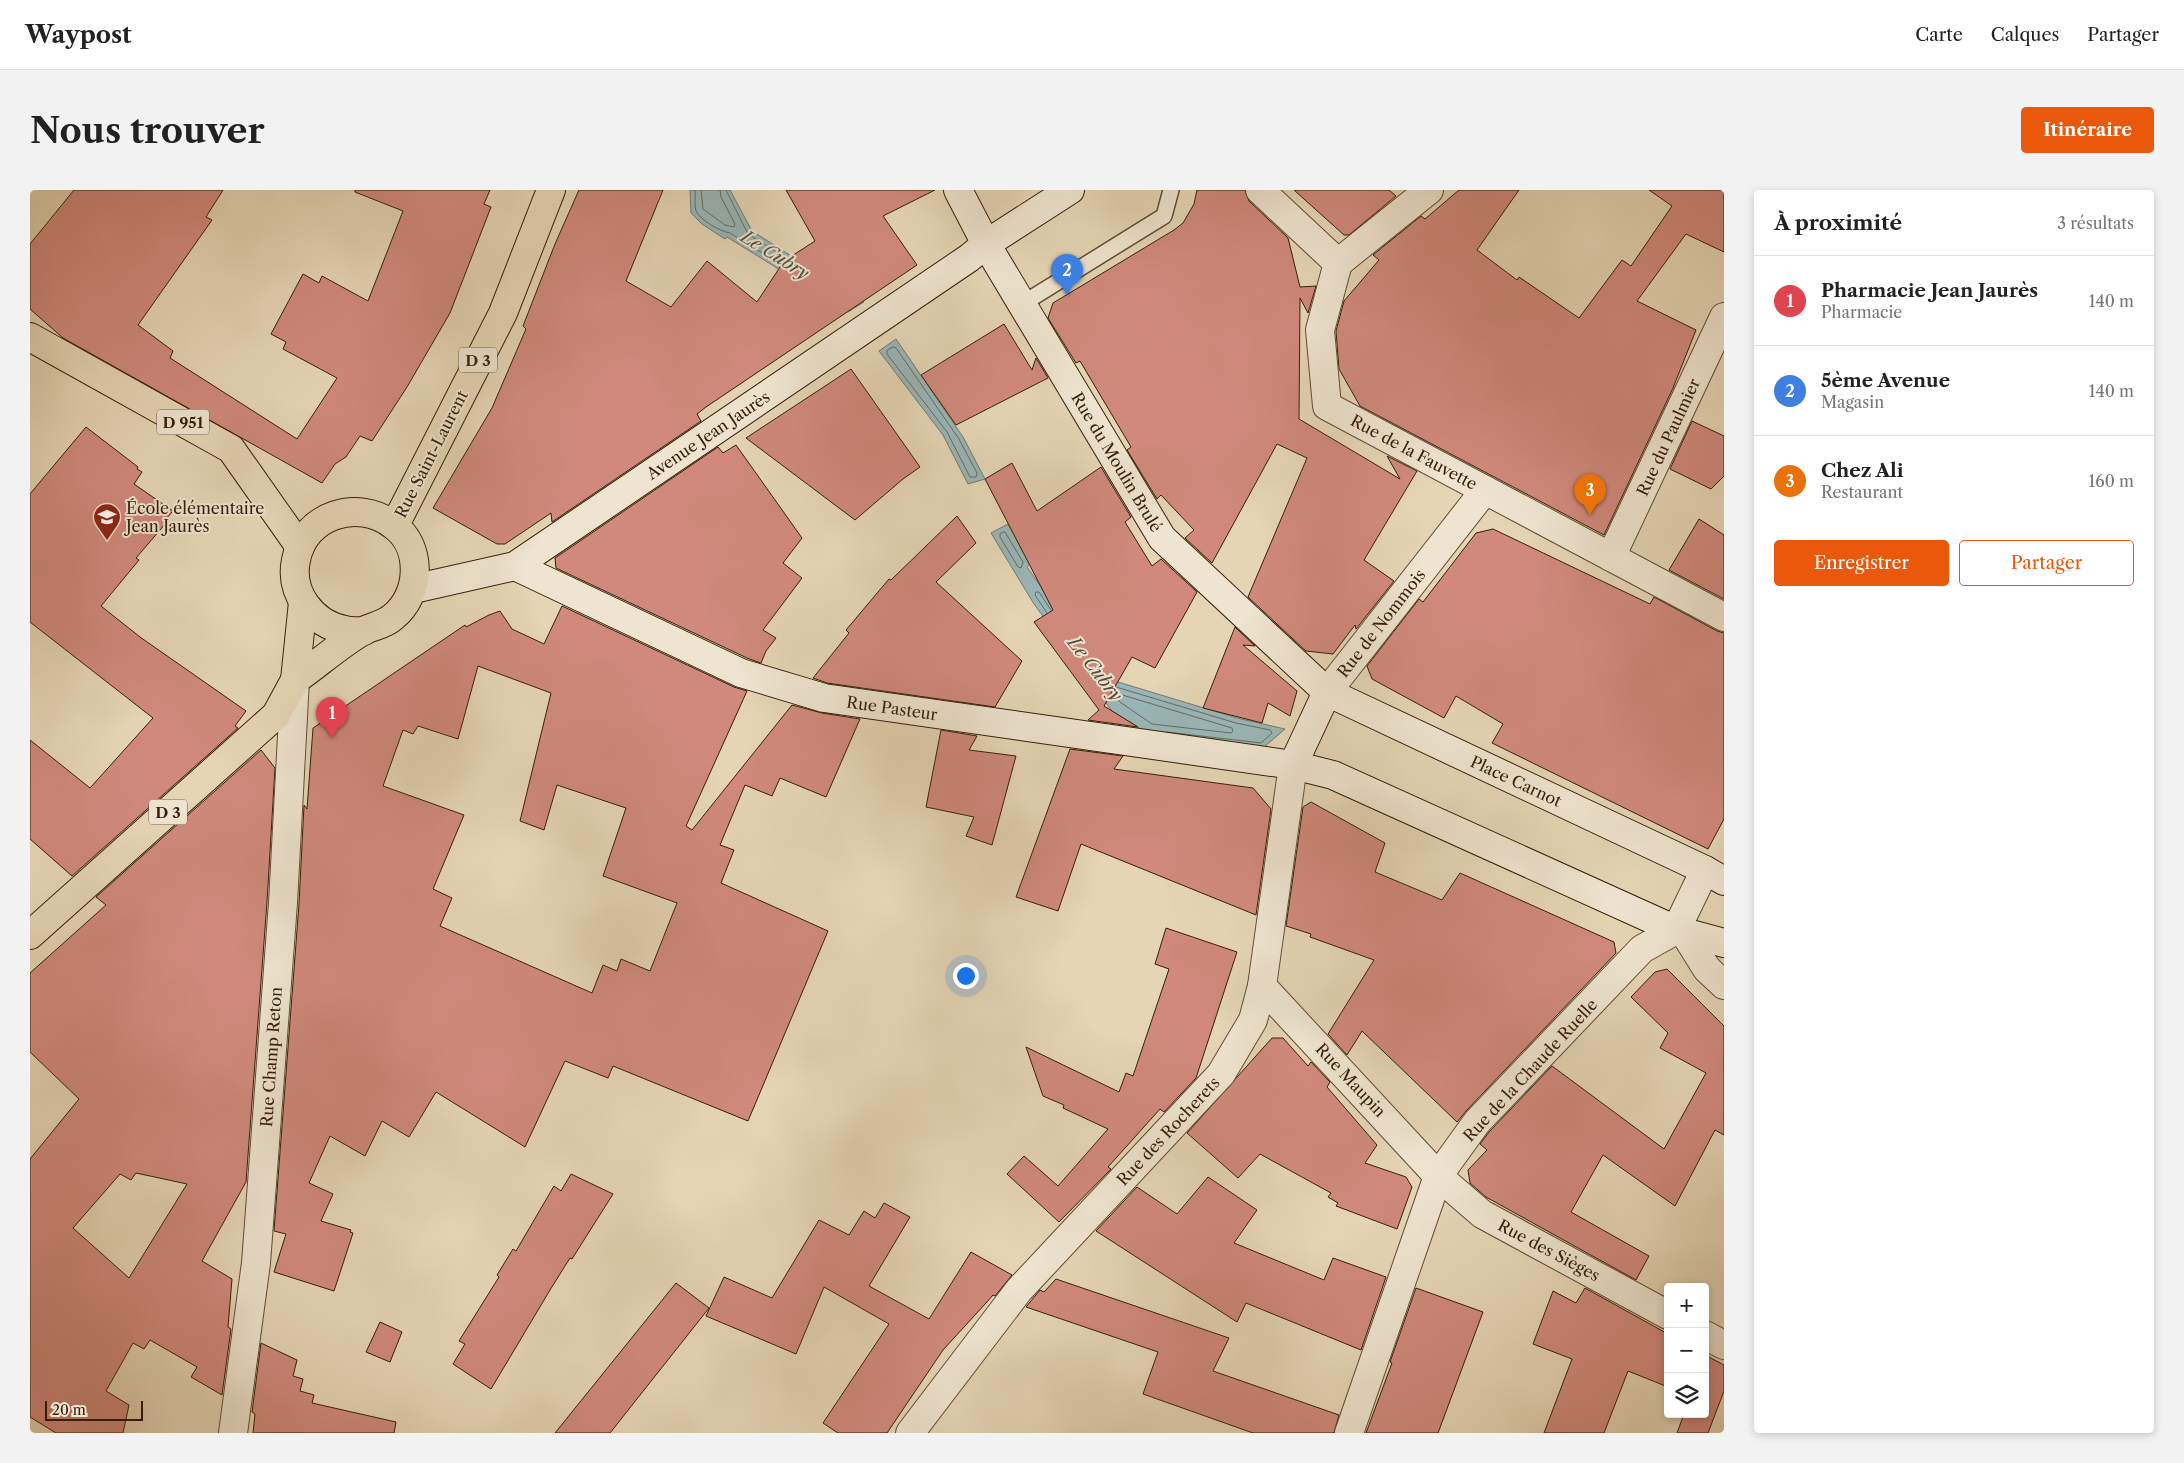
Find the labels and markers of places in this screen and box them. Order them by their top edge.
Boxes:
pin: 2 [1051,254,1083,295]
pin: 3 [1574,474,1606,515]
place label: École élémentaire Jean Jaurès [123,498,264,536]
school or university icon: École élémentaire Jean Jaurès [92,502,122,541]
pin: 1 [316,697,348,738]

